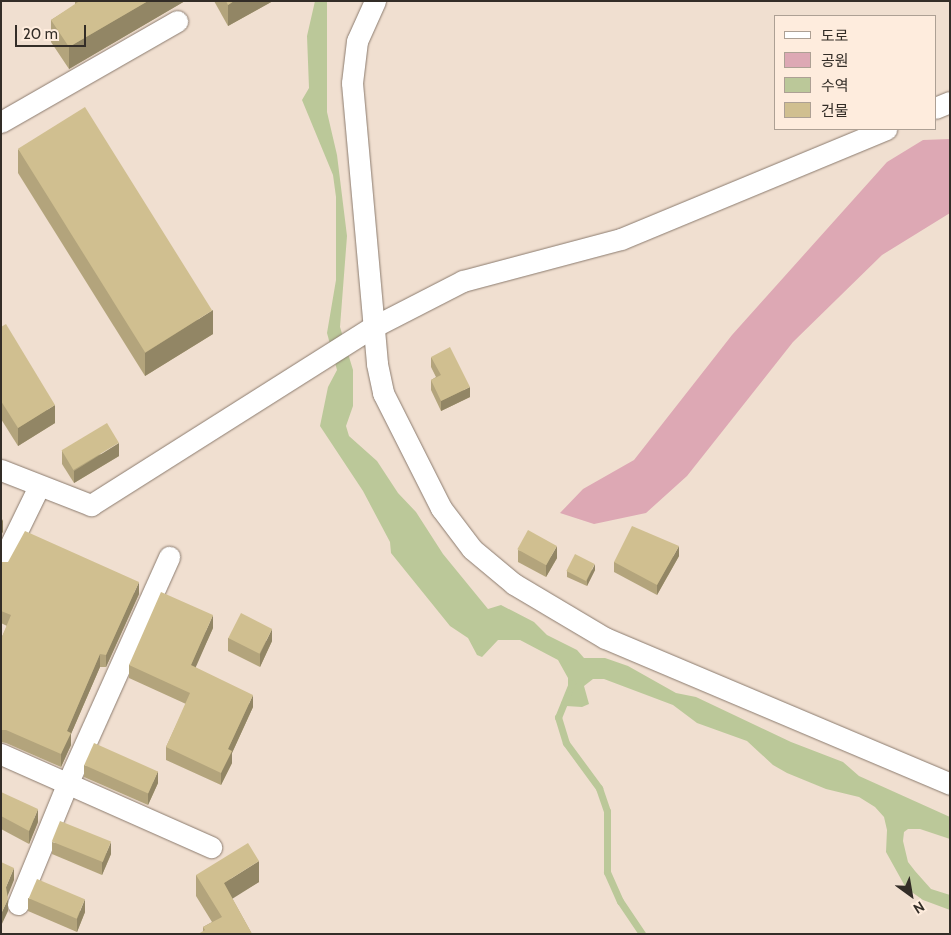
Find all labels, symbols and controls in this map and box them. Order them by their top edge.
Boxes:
scale bar [18,15,89,47]
legend [774,15,936,130]
text: 20 m [23,25,58,43]
text: 도로 [821,27,849,45]
text: 공원 [821,52,849,70]
text: 수역 [821,77,849,95]
text: 건물 [821,102,849,120]
north arrow [886,870,936,920]
text: N [910,897,928,918]

